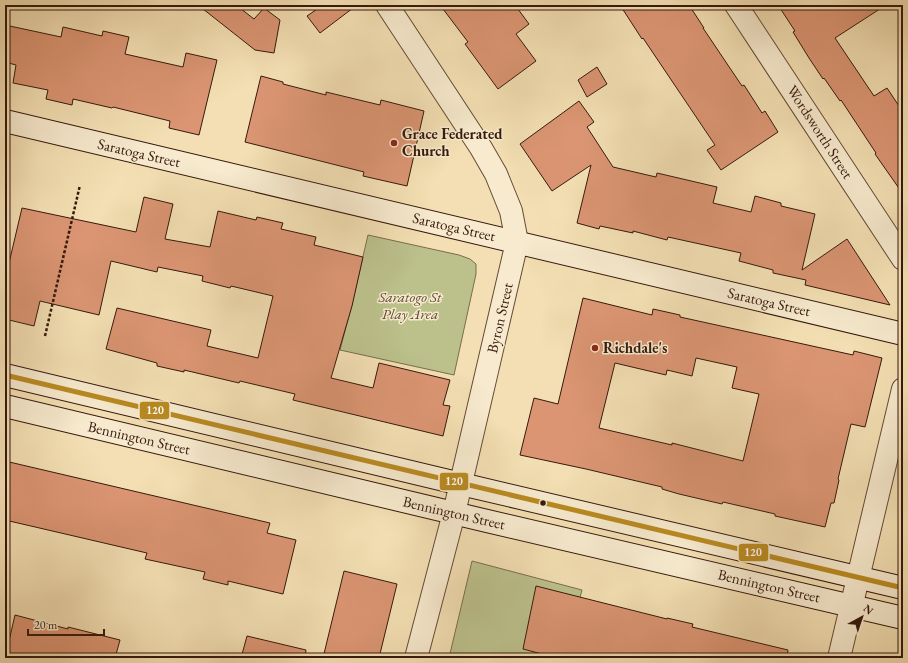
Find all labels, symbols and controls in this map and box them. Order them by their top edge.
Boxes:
street label: Wordsworth Street [783,81,858,182]
place label: Grace Federated Church [402,124,503,160]
street label: Saratoga Street [96,134,183,171]
marker: Grace Federated Church [389,138,399,148]
street label: Saratoga Street [411,208,498,245]
street label: Byron Street [482,281,517,355]
street label: Saratoga Street [726,283,813,320]
park label: Saratogo St Play Area [378,287,442,323]
place label: Richdale's [603,338,667,357]
marker: Richdale's [590,343,600,353]
line badge: 120 [139,401,170,420]
text: 120 [146,403,164,417]
street label: Bennington Street [86,416,192,459]
line badge: 120 [439,472,469,491]
text: 120 [445,474,463,488]
street label: Bennington Street [401,491,507,534]
unlabelled marker [538,498,548,508]
line badge: 120 [738,543,769,562]
text: 120 [744,545,762,559]
street label: Bennington Street [716,564,822,607]
north arrow [842,597,882,637]
text: N [861,601,876,618]
scale bar [28,611,104,637]
text: 20 m [34,617,58,633]

